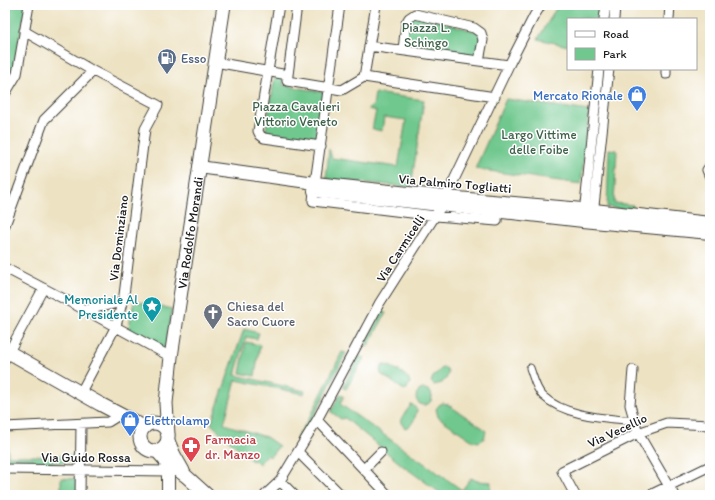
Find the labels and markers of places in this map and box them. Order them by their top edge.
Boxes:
fuel station icon: Esso [156,47,178,75]
place label: Esso [181,51,207,66]
shop icon: Mercato Rionale [626,84,648,112]
place label: Mercato Rionale [533,88,623,103]
place label: Memoriale Al Presidente [64,292,138,322]
place icon: Memoriale Al Presidente [141,295,163,323]
place label: Chiesa del Sacro Cuore [227,299,295,329]
church icon: Chiesa del Sacro Cuore [202,302,224,330]
shop icon: Elettrolamp [119,409,141,437]
place label: Elettrolamp [144,413,210,428]
place label: Farmacia dr. Manzo [205,432,261,462]
pharmacy icon: Farmacia dr. Manzo [180,435,202,463]

